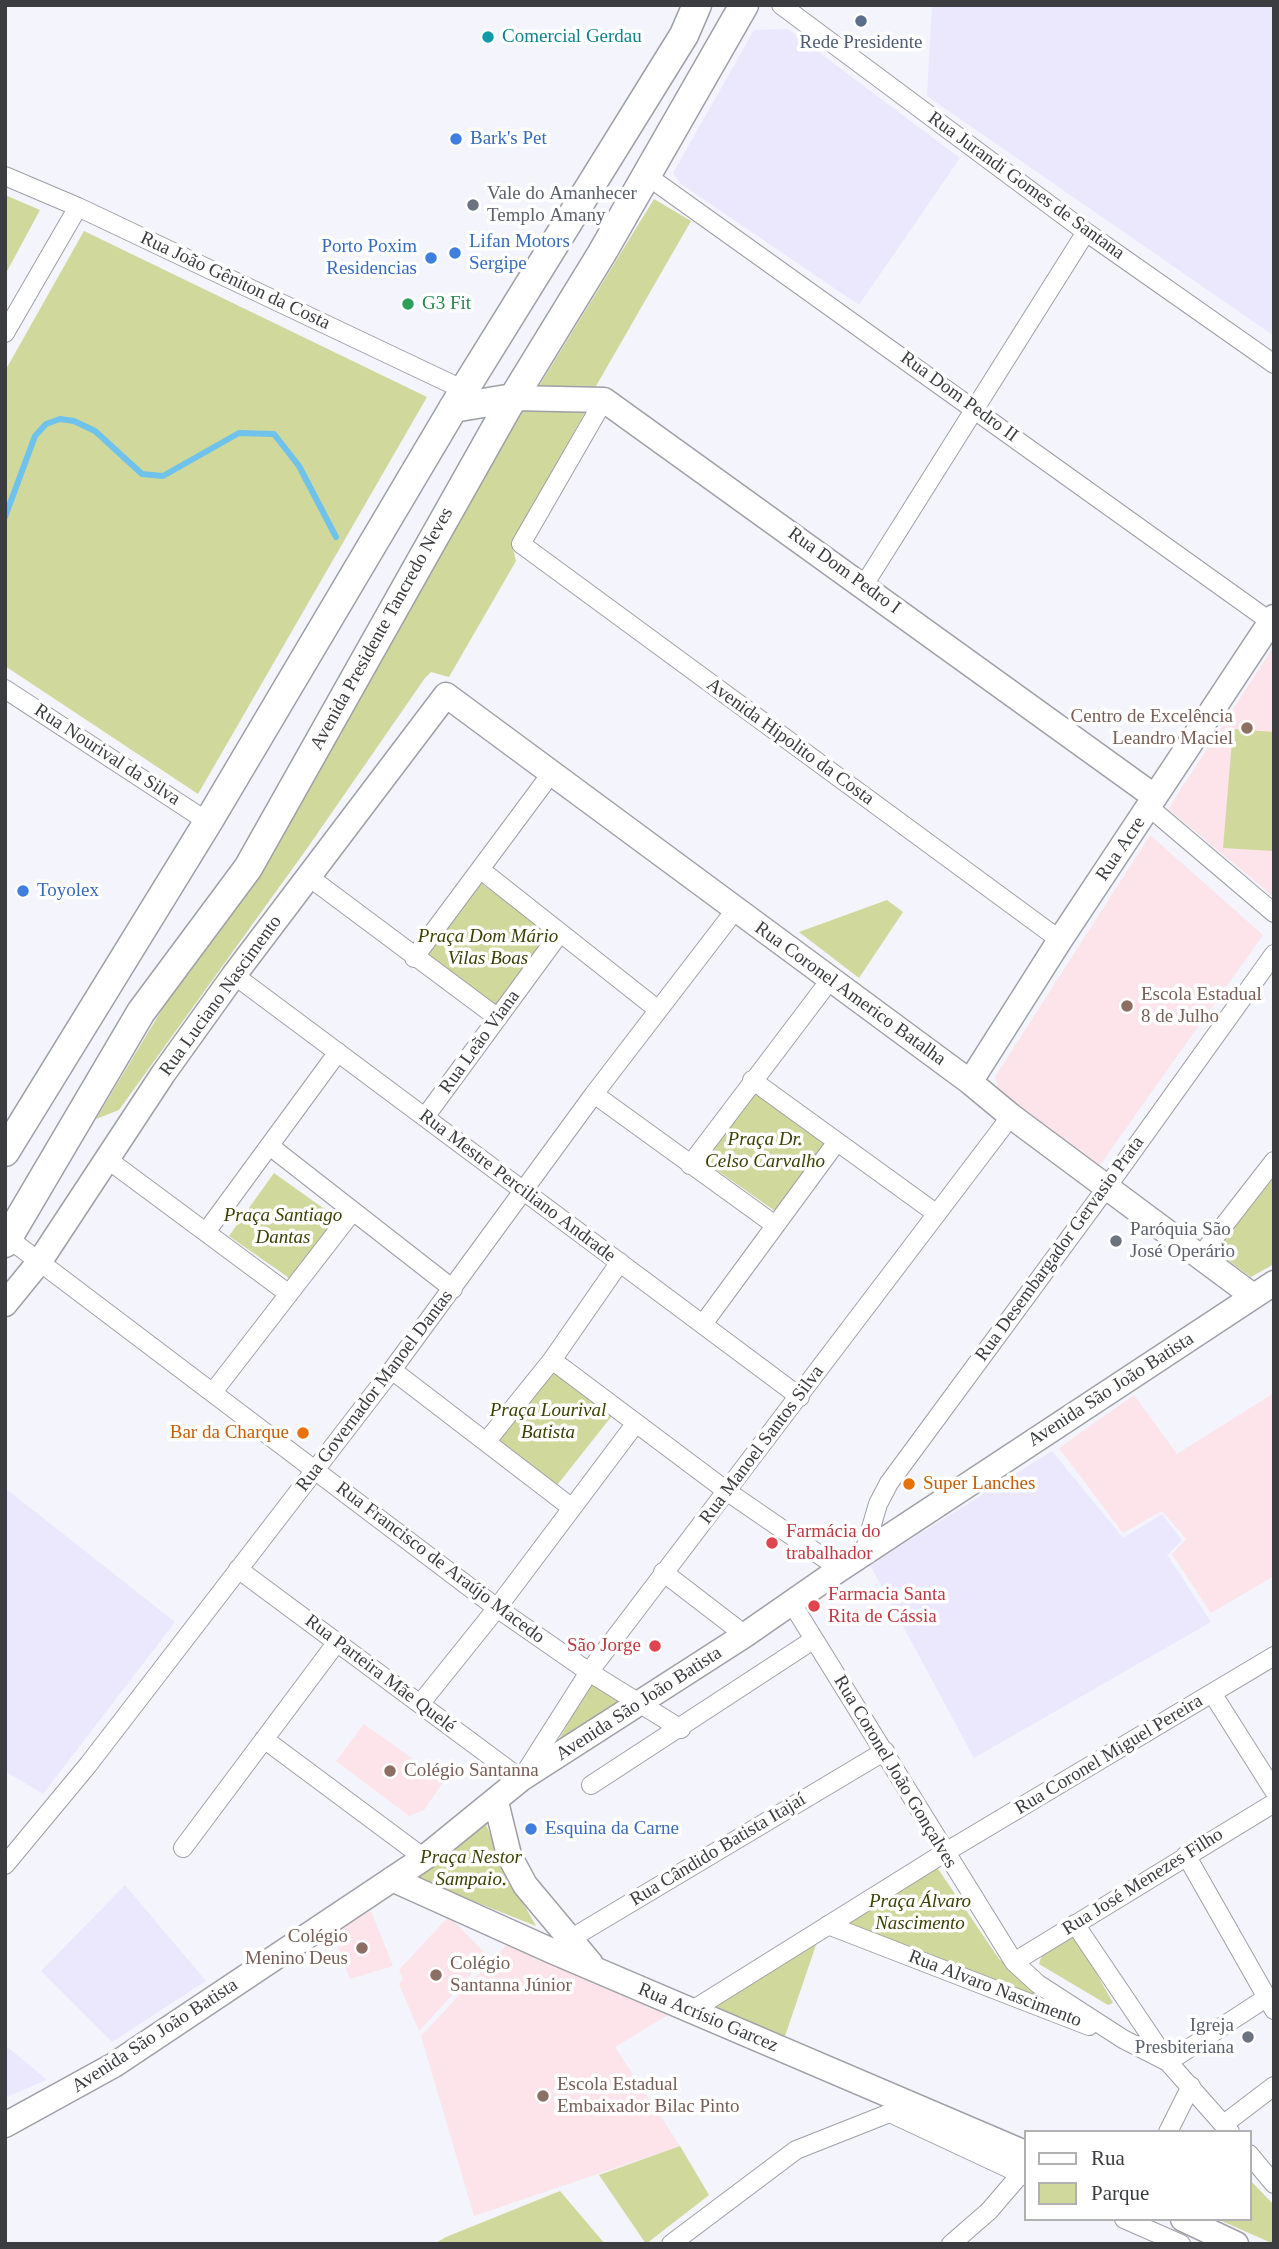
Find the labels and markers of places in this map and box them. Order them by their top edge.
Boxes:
marker: Rede Presidente [853,13,869,29]
place label: Comercial Gerdau [502,26,642,48]
marker: Comercial Gerdau [480,29,496,45]
place label: Rede Presidente [800,32,922,54]
place label: Bark's Pet [470,128,547,150]
marker: Bark's Pet [448,131,464,147]
place label: Vale do Amanhecer Templo Amany [487,183,637,227]
marker: Vale do Amanhecer Templo Amany [465,197,481,213]
place label: Lifan Motors Sergipe [469,231,570,275]
place label: Porto Poxim Residencias [321,236,417,280]
marker: Lifan Motors Sergipe [447,245,463,261]
marker: Porto Poxim Residencias [423,250,439,266]
place label: G3 Fit [422,293,471,315]
marker: G3 Fit [400,296,416,312]
place label: Centro de Excelência Leandro Maciel [1071,706,1233,750]
marker: Centro de Excelência Leandro Maciel [1239,720,1255,736]
place label: Toyolex [37,880,99,902]
marker: Toyolex [15,883,31,899]
place label: Escola Estadual 8 de Julho [1141,984,1262,1028]
marker: Escola Estadual 8 de Julho [1119,998,1135,1014]
place label: Paróquia São José Operário [1130,1219,1235,1263]
marker: Paróquia São José Operário [1108,1233,1124,1249]
place label: Bar da Charque [170,1422,289,1444]
marker: Bar da Charque [295,1425,311,1441]
place label: Super Lanches [923,1473,1035,1495]
marker: Super Lanches [901,1476,917,1492]
place label: Farmácia do trabalhador [786,1521,880,1565]
marker: Farmácia do trabalhador [764,1535,780,1551]
place label: Farmacia Santa Rita de Cássia [828,1584,946,1628]
marker: Farmacia Santa Rita de Cássia [806,1598,822,1614]
place label: São Jorge [567,1635,641,1657]
marker: São Jorge [647,1638,663,1654]
place label: Colégio Santanna [404,1760,539,1782]
marker: Colégio Santanna [382,1763,398,1779]
place label: Esquina da Carne [545,1818,679,1840]
marker: Esquina da Carne [523,1821,539,1837]
place label: Colégio Menino Deus [245,1926,348,1970]
marker: Colégio Menino Deus [354,1940,370,1956]
place label: Colégio Santanna Júnior [450,1953,572,1997]
marker: Colégio Santanna Júnior [428,1967,444,1983]
place label: Igreja Presbiteriana [1135,2015,1234,2059]
marker: Igreja Presbiteriana [1240,2029,1256,2045]
place label: Escola Estadual Embaixador Bilac Pinto [557,2074,740,2118]
marker: Escola Estadual Embaixador Bilac Pinto [535,2088,551,2104]

